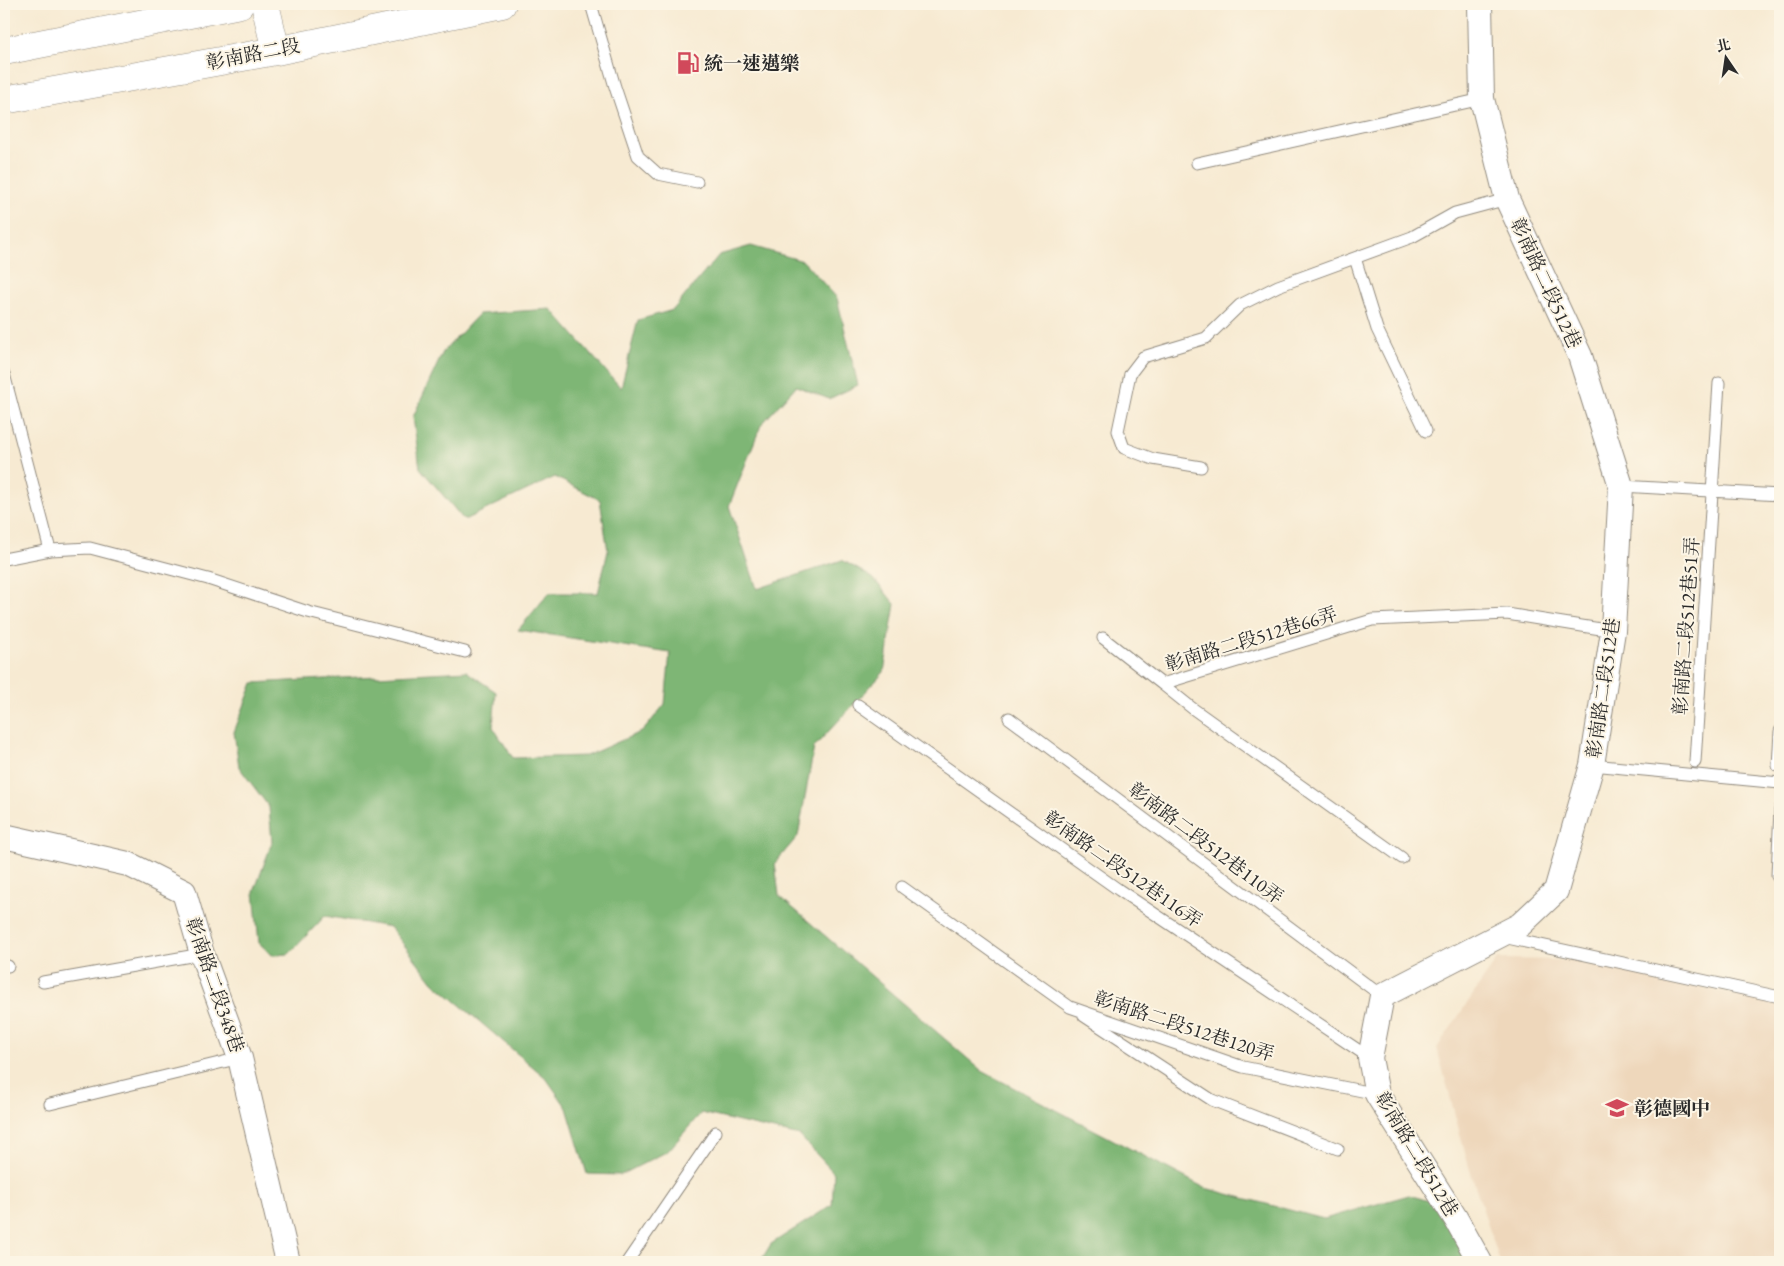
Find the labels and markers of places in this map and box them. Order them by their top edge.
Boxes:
fuel station icon: 統一速邁樂 [675,50,701,76]
place label: 統一速邁樂 [704,51,799,76]
school or university icon: 彰德國中 [1604,1095,1630,1121]
place label: 彰德國中 [1634,1096,1710,1121]

